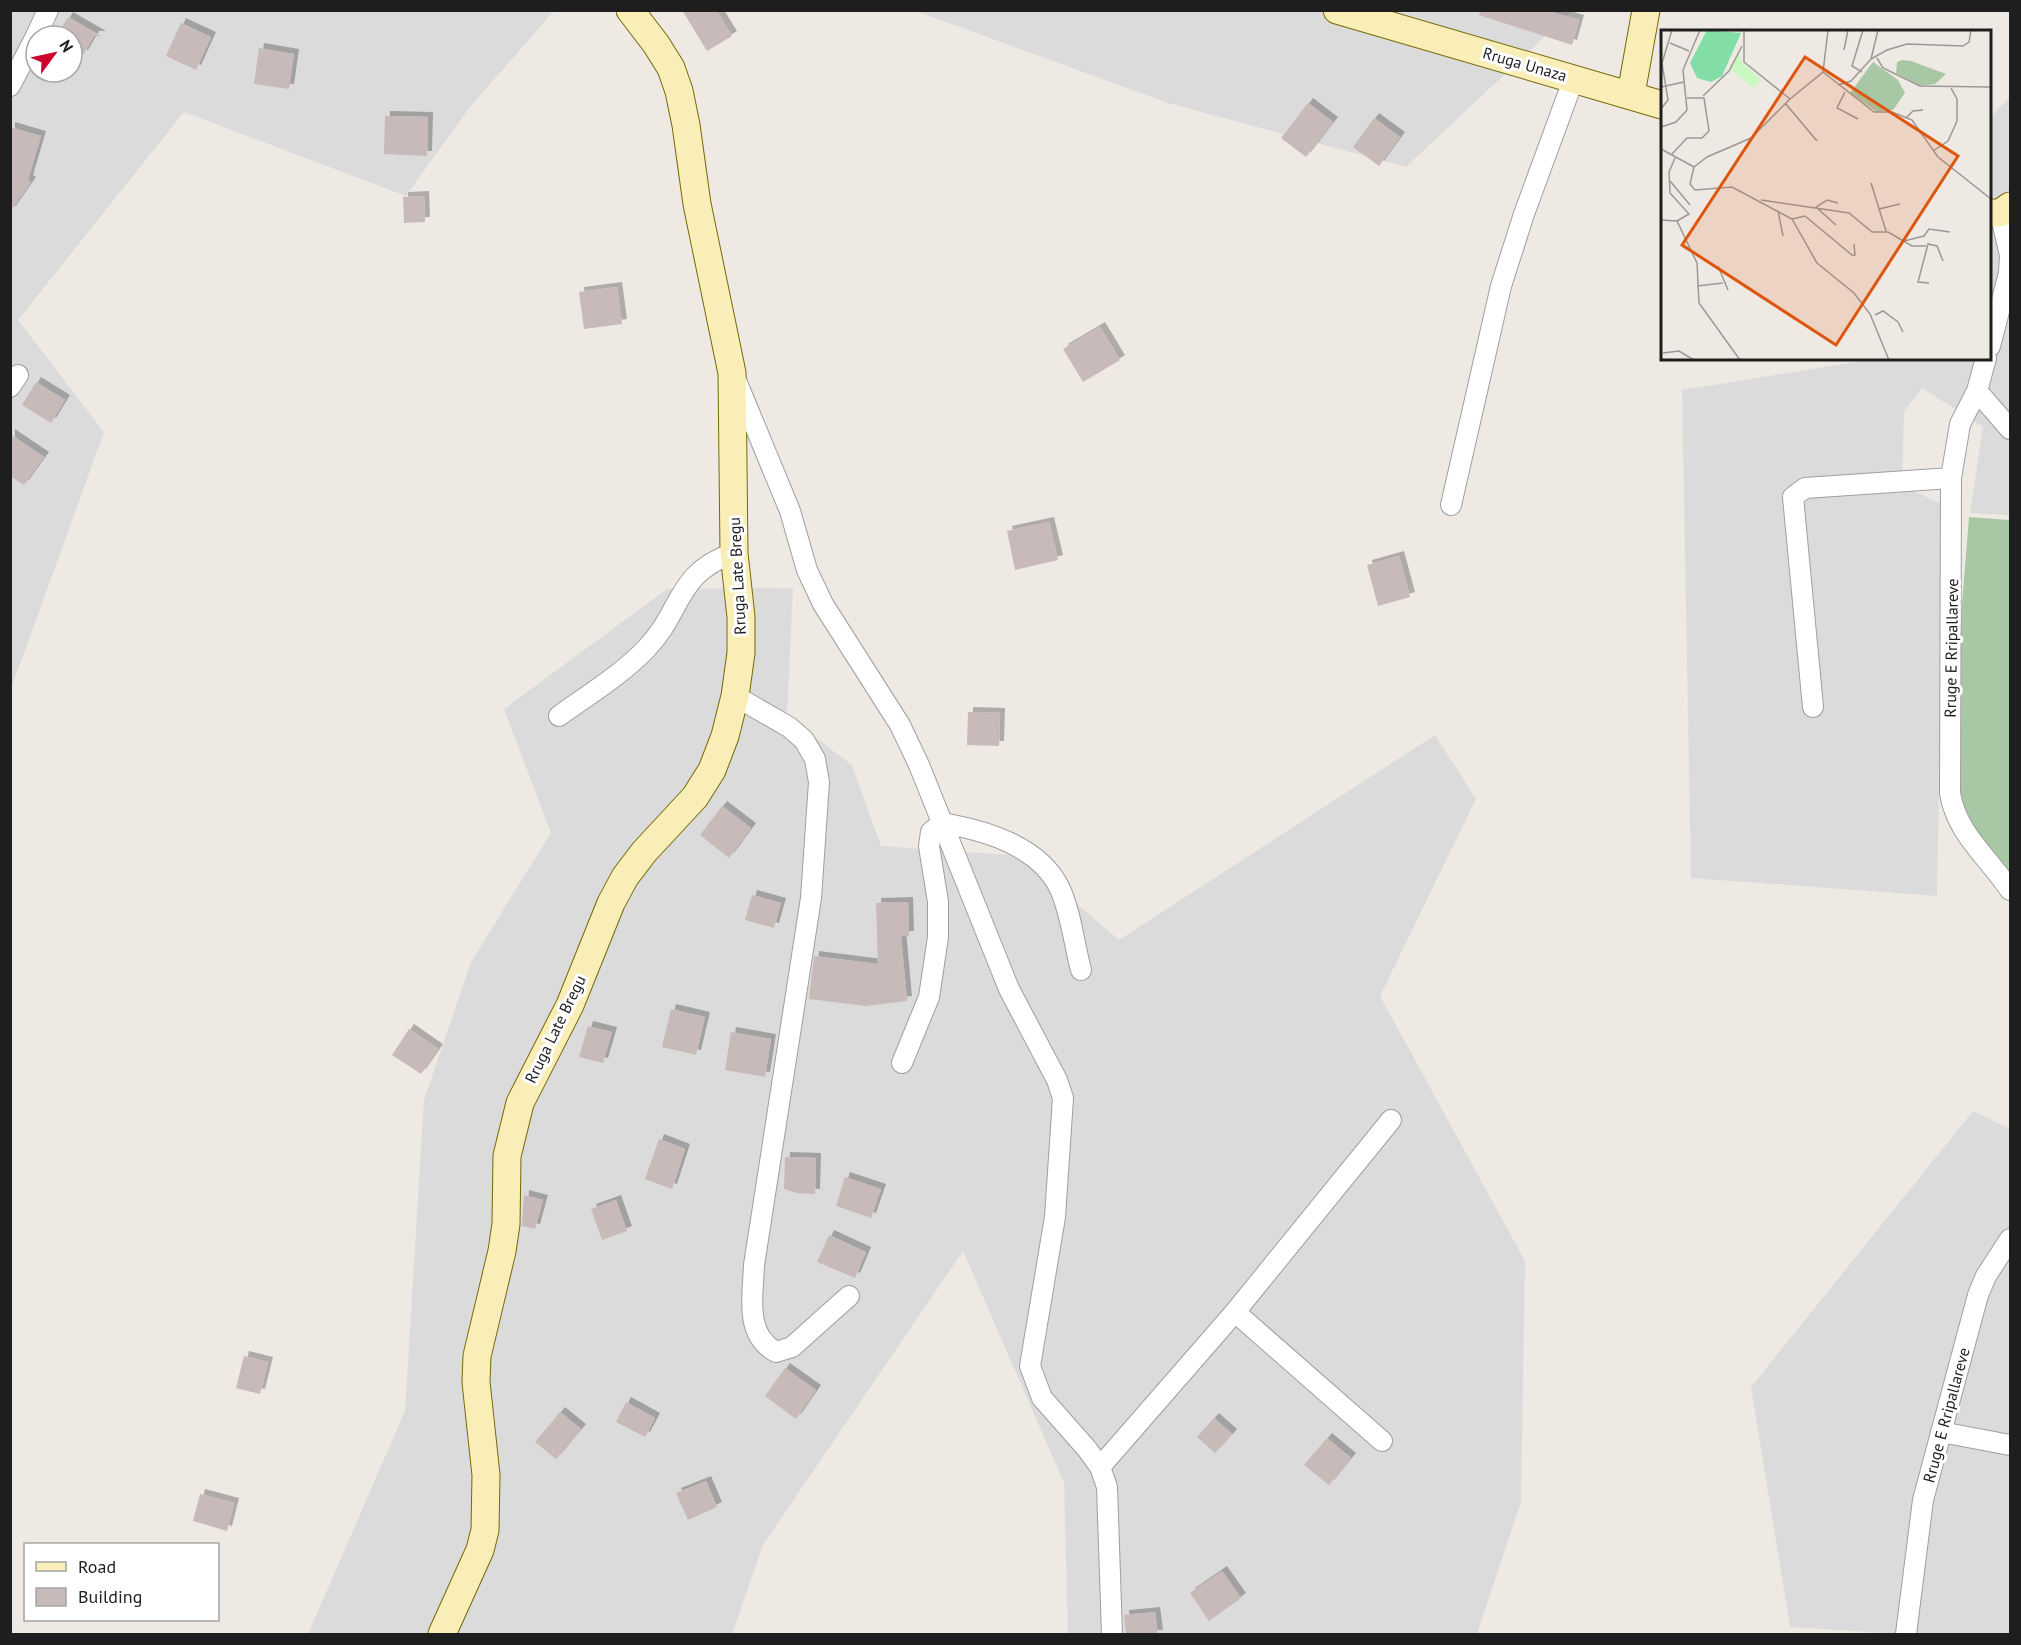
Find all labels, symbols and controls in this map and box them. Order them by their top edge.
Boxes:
north arrow [24,24,84,84]
inset map [1661,30,1991,360]
text: N [55,36,78,56]
street label: Rruga Unaza [1481,42,1569,86]
street label: Rruga Late Bregu [724,517,750,635]
street label: Rruge E Rripallareve [1940,578,1962,718]
street label: Rruga Late Bregu [520,972,590,1086]
street label: Rruge E Rripallareve [1918,1345,1974,1485]
legend [24,1543,219,1621]
text: Road [78,1555,116,1578]
text: Building [78,1585,142,1608]

